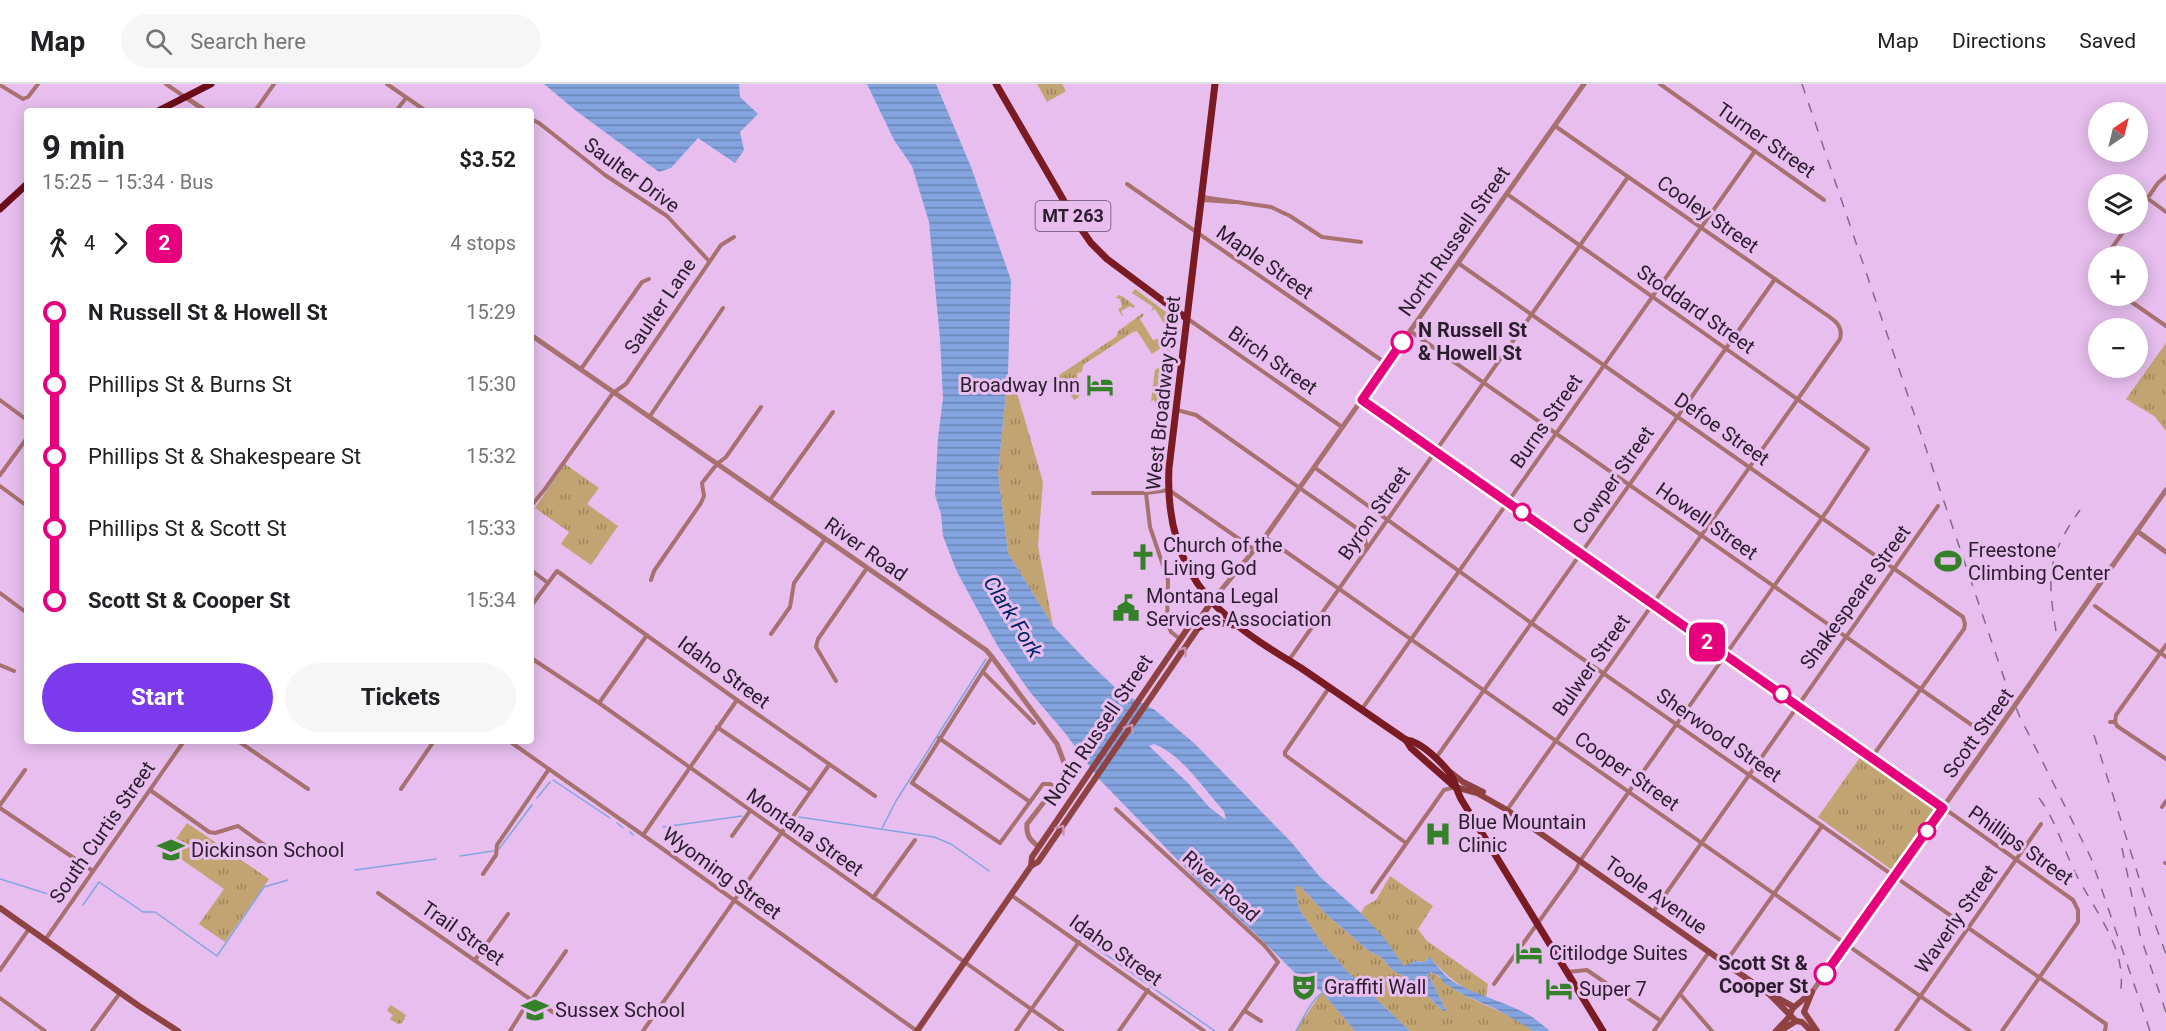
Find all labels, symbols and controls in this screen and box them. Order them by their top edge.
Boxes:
search box [121,14,541,68]
text: Map [30,25,85,58]
icon: search [142,25,175,58]
text: Search here [190,29,306,54]
text: Map [1877,29,1919,53]
text: Directions [1952,29,2046,53]
text: Saved [2079,29,2136,53]
street label: Turner Street [1712,97,1820,183]
north arrow [2088,102,2148,162]
map controls [2088,102,2148,378]
text: 9 min [42,128,125,167]
street label: Saulter Drive [579,132,685,218]
text: $3.52 [459,147,516,172]
street label: North Russell Street [1393,161,1515,321]
text: 15:25 – 15:34 · Bus [42,170,214,194]
street label: Cooley Street [1653,170,1763,258]
button: layers [2088,174,2148,234]
road number: MT 263 [1036,201,1110,231]
street label: Maple Street [1212,220,1318,304]
icon: walk [42,227,75,260]
icon: forward [104,227,137,260]
text: 4 [84,231,95,255]
text: 2 [158,231,170,255]
text: 4 stops [450,231,516,255]
button: + [2088,246,2148,306]
street label: Saulter Lane [619,253,701,359]
street label: Stoddard Street [1632,259,1760,359]
street label: West Broadway Street [1141,295,1185,491]
text: N Russell St & Howell St [88,300,328,325]
text: 15:29 [466,300,516,324]
place label: N Russell St & Howell St [1418,318,1527,365]
button: − [2088,318,2148,378]
street label: Birch Street [1224,321,1322,399]
marker: N Russell St & Howell St [1391,331,1413,353]
street label: Burns Street [1505,369,1587,473]
hotel icon: Broadway Inn [1085,370,1115,400]
text: Phillips St & Burns St [88,372,292,397]
text: 15:30 [466,372,516,396]
place label: Broadway Inn [960,373,1080,397]
street label: Defoe Street [1670,388,1774,470]
street label: Cowper Street [1567,422,1659,538]
text: Phillips St & Shakespeare St [88,444,361,469]
text: 15:32 [466,444,516,468]
street label: Byron Street [1333,462,1415,564]
street label: Howell Street [1651,477,1763,565]
unlabelled marker [1513,503,1531,521]
street label: River Road [820,512,912,586]
text: Phillips St & Scott St [88,516,287,541]
text: 15:33 [466,516,516,540]
street label: Shakespeare Street [1795,520,1915,674]
place label: Church of the Living God [1163,533,1283,580]
place label: Freestone Climbing Center [1968,538,2110,585]
church icon: Church of the Living God [1128,542,1158,572]
sports icon: Freestone Climbing Center [1933,546,1963,576]
water label: Clark Fork [979,572,1048,663]
place label: Montana Legal Services Association [1146,584,1332,631]
text: Scott St & Cooper St [88,588,290,613]
text: 15:34 [466,588,516,612]
public building icon: Montana Legal Services Association [1111,593,1141,623]
street label: Bulwer Street [1547,610,1635,720]
line badge: 2 [1688,622,1726,662]
text: 2 [1701,630,1713,654]
street label: Idaho Street [673,631,775,713]
one-way arrow [1176,647,1187,658]
street label: North Russell Street [1038,650,1158,810]
button: Start [42,663,273,732]
button: Tickets [285,663,516,732]
street label: Sherwood Street [1652,683,1786,787]
street label: Scott Street [1938,684,2018,782]
unlabelled marker [1773,685,1791,703]
one-way arrow [1123,724,1134,735]
street label: Cooper Street [1570,726,1684,816]
street label: South Curtis Street [44,756,160,908]
street label: Montana Street [742,783,868,881]
street label: Phillips Street [1964,800,2078,890]
place label: Blue Mountain Clinic [1458,810,1586,857]
hospital icon: Blue Mountain Clinic [1423,819,1453,849]
street label: Wyoming Street [658,822,786,924]
unlabelled marker [1918,822,1936,840]
one-way arrow [1054,825,1065,836]
school or university icon: Dickinson School [156,835,186,865]
place label: Dickinson School [191,838,344,862]
street label: River Road [1178,845,1264,927]
street label: Toole Avenue [1600,851,1712,939]
street label: Waverly Street [1910,860,2002,978]
street label: Trail Street [417,896,509,970]
street label: Idaho Street [1065,909,1167,991]
hotel icon: Citilodge Suites [1514,938,1544,968]
place label: Citilodge Suites [1549,941,1688,965]
place label: Scott St & Cooper St [1718,951,1808,998]
marker: Scott St & Cooper St [1814,963,1836,985]
theatre icon: Graffiti Wall [1289,972,1319,1002]
hotel icon: Super 7 [1544,974,1574,1004]
place label: Graffiti Wall [1324,975,1426,999]
place label: Super 7 [1579,977,1647,1001]
school or university icon: Sussex School [520,995,550,1025]
place label: Sussex School [555,998,685,1022]

